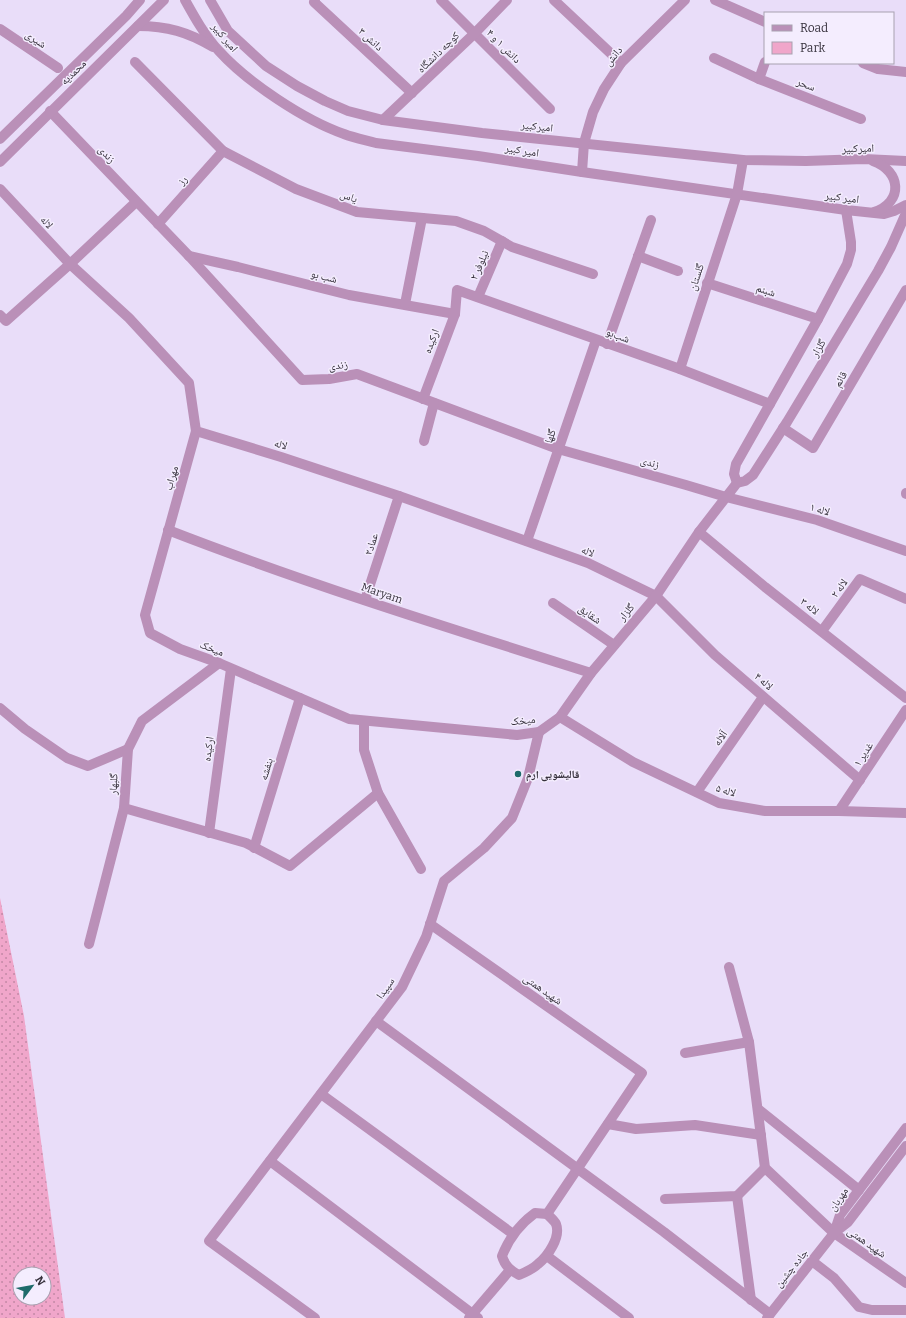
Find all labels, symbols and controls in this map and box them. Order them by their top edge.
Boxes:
legend [764,12,894,64]
street label: امیر کبیر [208,19,241,55]
text: Road [800,21,828,35]
street label: دانش ۳ [356,25,386,54]
street label: دانش ۱ و ۴ [484,27,524,66]
street label: شیری [23,28,49,51]
street label: کوچه دانشگاه [415,29,462,76]
text: Park [800,41,826,55]
street label: دانش [602,44,626,69]
street label: محمدیه [58,57,89,88]
street label: سحر [794,75,817,94]
street label: امیرکبیر [519,118,554,135]
street label: امیر کبیر [503,141,540,160]
street label: امیرکبیر [841,142,874,155]
street label: زندی [95,143,118,166]
street label: رز [174,173,190,189]
street label: یاس [338,187,360,206]
street label: امیر کبیر [823,189,860,206]
street label: لاله [37,213,56,232]
street label: نیلوفر ۲ [467,248,492,282]
street label: گلستان [686,262,707,292]
street label: شب بو [309,267,338,286]
street label: شبنم [754,281,777,301]
street label: شب‌بو [604,325,632,346]
street label: ارکیده [421,327,442,355]
street label: گلزار [808,337,829,360]
street label: زندی [328,358,349,373]
street label: قائم [831,369,851,390]
street label: گلها [542,427,559,445]
street label: لاله [273,436,289,453]
street label: زندی [639,454,661,471]
street label: مهراب [162,464,181,492]
street label: لاله ۱ [808,500,832,519]
street label: عماد۲ [362,531,381,557]
street label: لاله [579,543,597,560]
street label: لاله ۲ [828,576,851,600]
street label: Maryam [360,580,405,607]
street label: لاله ۳ [798,595,822,618]
street label: گلزار [615,601,638,624]
street label: شقایق [576,602,604,627]
street label: میخک [198,638,226,659]
street label: لاله ۴ [752,670,776,693]
street label: میخک [510,713,536,728]
street label: آلاله [711,728,730,748]
street label: ارکیده [200,736,217,762]
street label: غدیر ۱ [851,739,876,769]
street label: بنفشه [257,756,276,782]
place label: قالیشویی ارم [526,768,580,782]
marker: قالیشویی ارم [513,769,523,779]
street label: گلبهار [106,772,121,796]
street label: لاله ۵ [714,781,738,800]
street label: شهید همتی [521,971,565,1007]
street label: سپیدا [373,975,397,1001]
street label: مهربان [826,1185,851,1214]
street label: شهید همتی [845,1224,889,1260]
street label: جاده چشین [772,1246,811,1290]
north arrow [12,1266,52,1306]
text: N [32,1274,48,1288]

